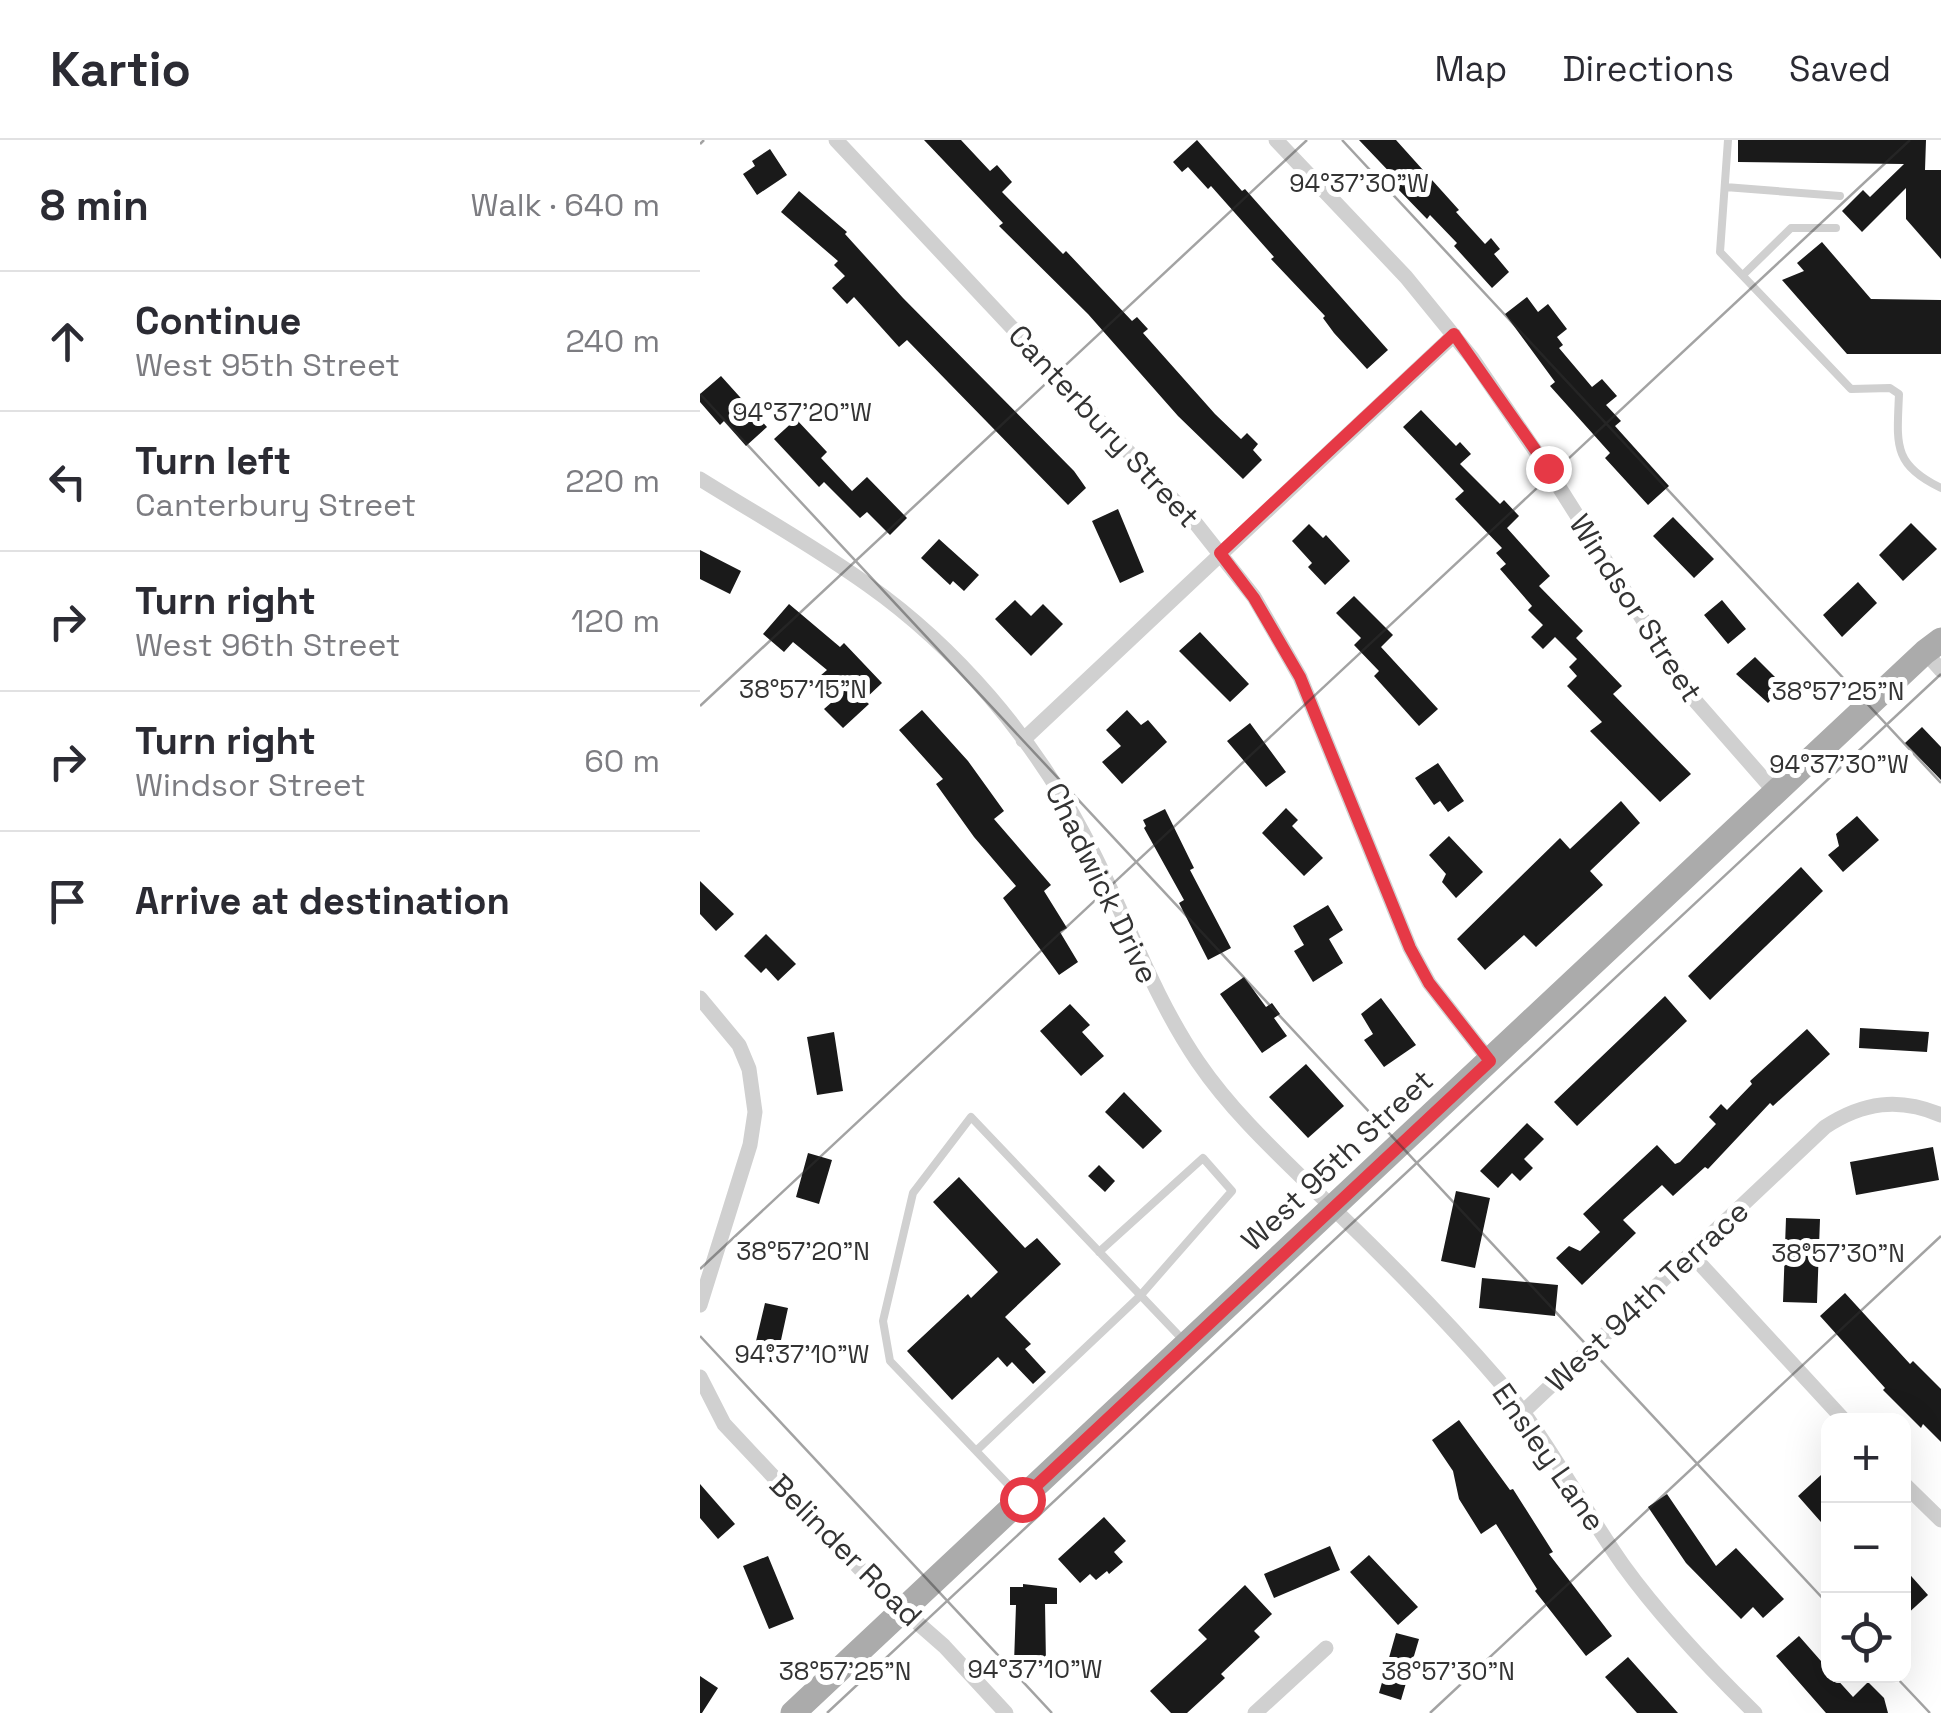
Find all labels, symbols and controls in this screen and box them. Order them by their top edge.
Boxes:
text: Kartio [50,39,191,100]
text: Map [1434,47,1507,91]
text: Directions [1562,47,1734,91]
text: Saved [1789,47,1891,91]
text: 94°37'30"W [1289,167,1429,199]
text: 8 min [40,179,149,232]
text: Walk · 640 m [471,185,660,225]
text: Continue [135,297,301,345]
icon: ahead [40,314,95,369]
street label: Canterbury Street [1000,316,1208,536]
text: 240 m [565,321,660,361]
text: West 95th Street [135,345,400,385]
text: 94°37'20"W [732,396,872,428]
text: Turn left [135,437,291,485]
route end [1526,446,1572,492]
icon: left [40,454,95,509]
text: 220 m [565,461,660,501]
text: Canterbury Street [135,485,416,525]
street label: Windsor Street [1561,507,1711,709]
text: Turn right [135,577,316,625]
icon: right [40,594,95,649]
text: 120 m [571,601,660,641]
text: West 96th Street [135,625,400,665]
text: 38°57'15"N [739,673,867,705]
text: 38°57'25"N [1772,675,1904,707]
text: Turn right [135,717,316,765]
icon: right [40,734,95,789]
text: 60 m [584,741,660,781]
text: 94°37'30"W [1769,748,1909,780]
text: Windsor Street [135,765,366,805]
street label: Chadwick Drive [1037,776,1167,990]
icon: arrive [40,874,95,929]
text: Arrive at destination [135,877,510,925]
street label: West 95th Street [1233,1061,1441,1259]
street label: West 94th Terrace [1537,1192,1757,1400]
text: 38°57'20"N [736,1235,870,1267]
text: 38°57'30"N [1771,1237,1905,1269]
text: 94°37'10"W [735,1338,869,1370]
street label: Ensley Lane [1484,1375,1614,1539]
map controls [1821,1413,1911,1683]
button: + [1821,1413,1911,1503]
street label: Belinder Road [761,1465,931,1635]
route start [1000,1477,1046,1523]
button: − [1821,1503,1911,1593]
button: locate [1821,1593,1911,1683]
text: 94°37'10"W [968,1653,1102,1685]
text: 38°57'25"N [779,1655,911,1687]
text: 38°57'30"N [1381,1655,1515,1687]

